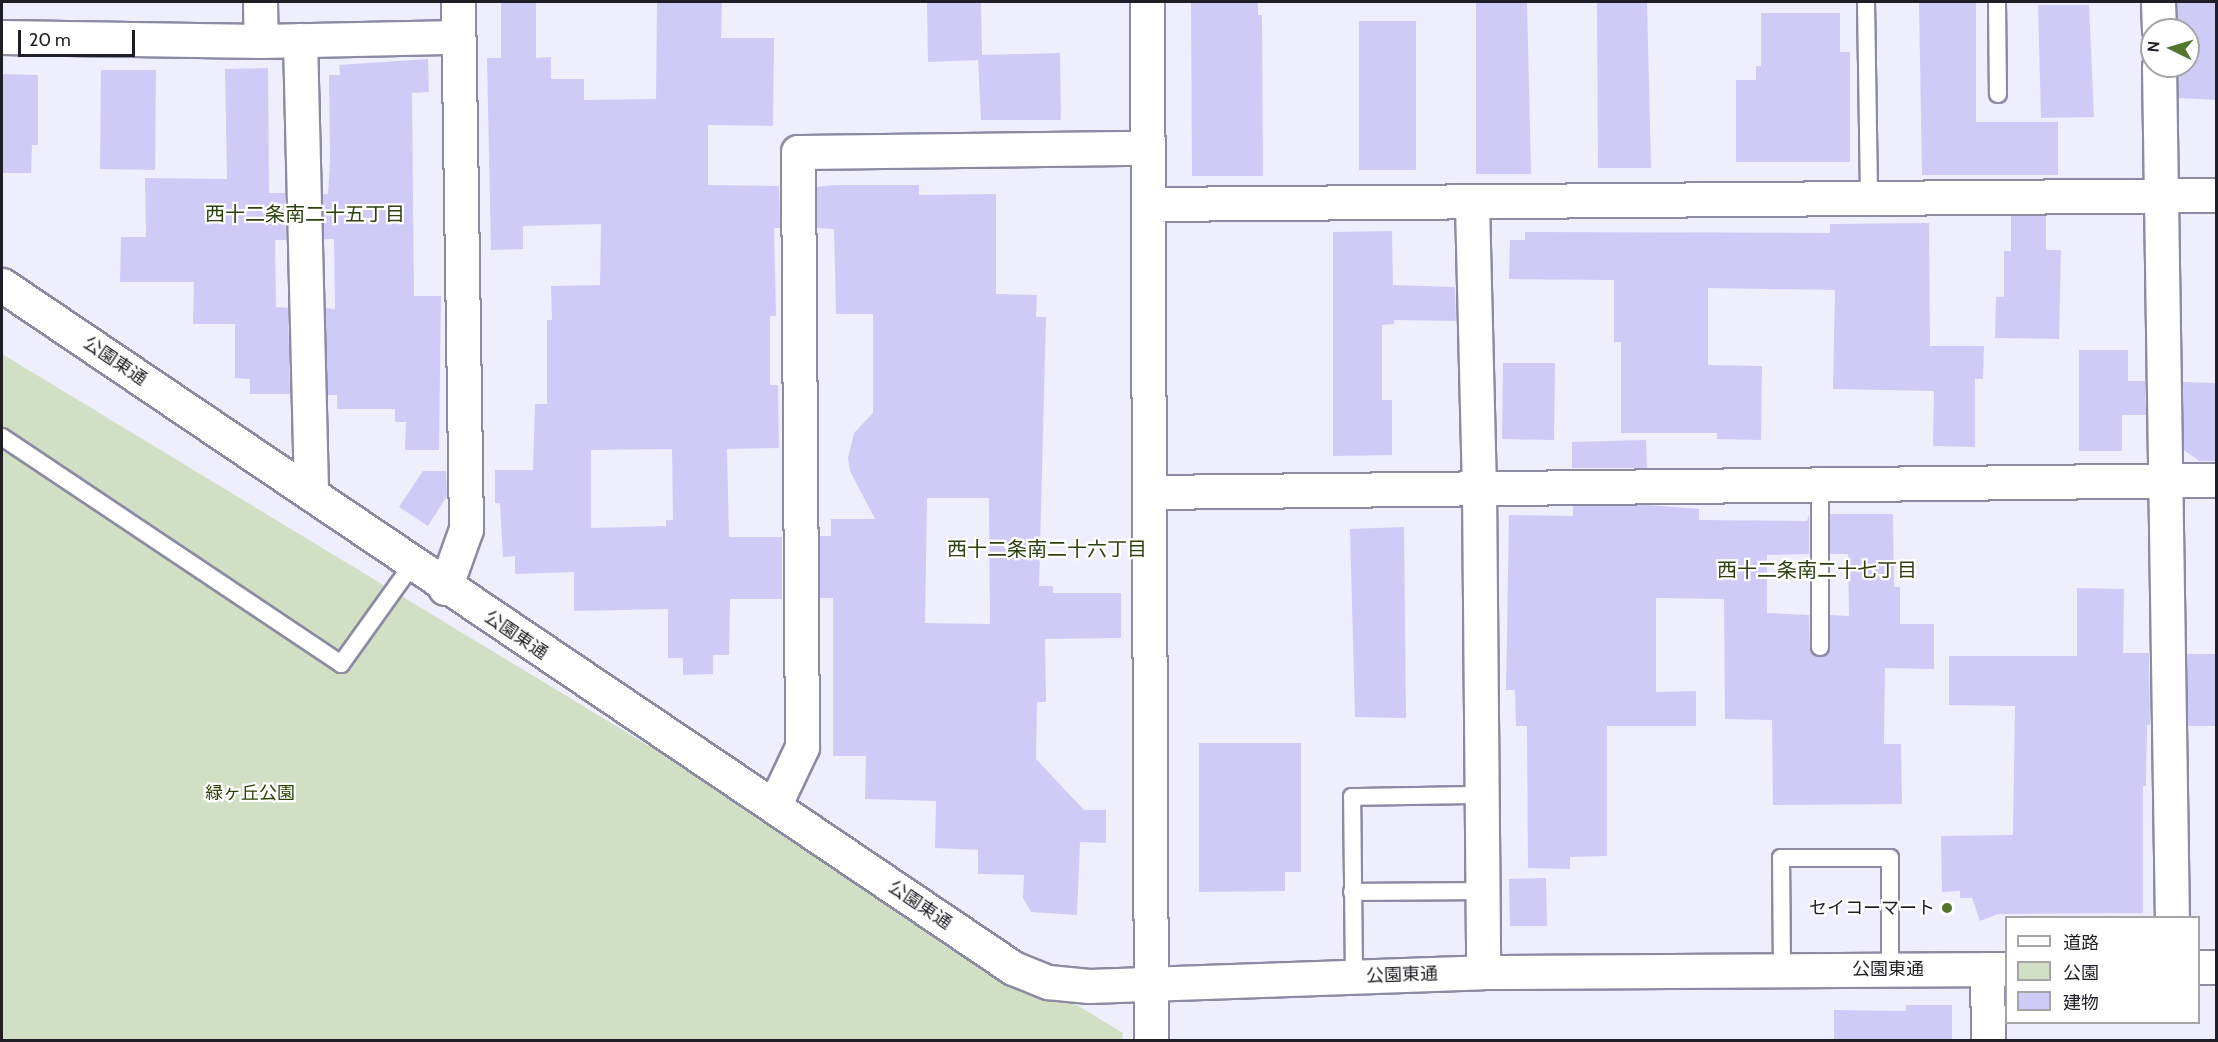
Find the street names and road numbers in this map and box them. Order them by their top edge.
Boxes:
street label: 公園東通 [79,332,151,390]
street label: 公園東通 [480,606,552,664]
street label: 公園東通 [884,876,956,934]
street label: 公園東通 [1852,958,1924,980]
street label: 公園東通 [1366,963,1438,987]

